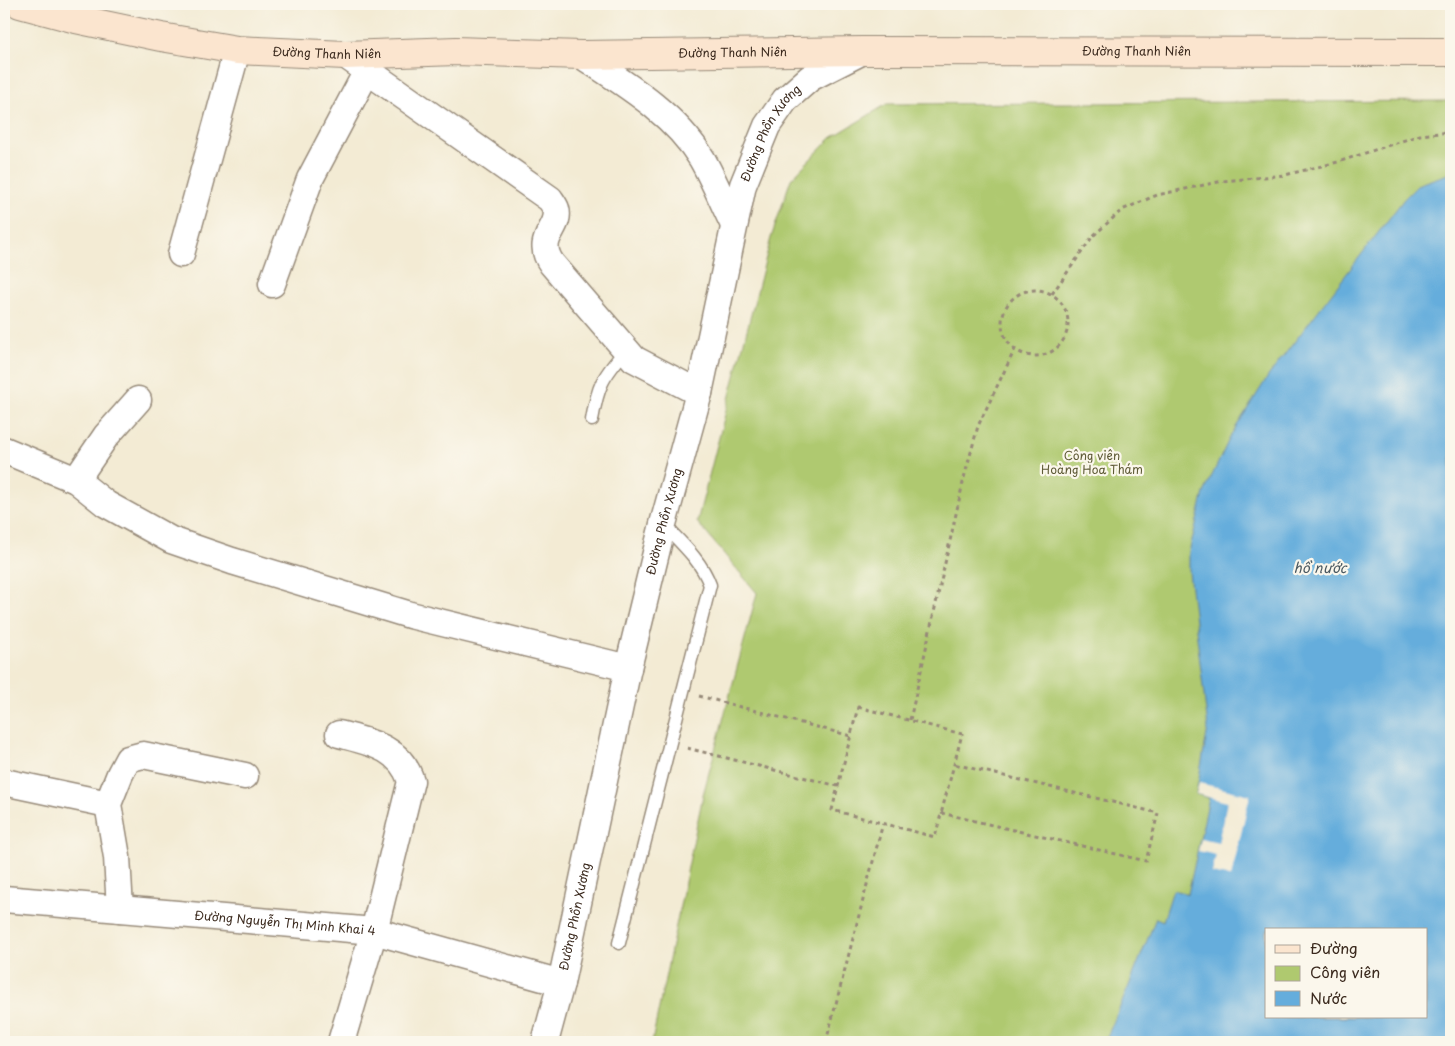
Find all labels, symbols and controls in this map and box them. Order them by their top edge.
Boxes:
street label: Đường Thanh Niên [1082,41,1191,60]
street label: Đường Thanh Niên [272,42,382,63]
street label: Đường Thanh Niên [678,42,788,62]
street label: Đường Phồn Xương [735,80,805,184]
park label: Công viên Hoàng Hoa Thám [1041,446,1143,478]
street label: Đường Phồn Xương [641,466,686,577]
water label: hồ nước [1294,557,1348,578]
street label: Đường Phồn Xương [554,861,594,972]
street label: Đường Nguyễn Thị Minh Khai 4 [194,906,376,939]
legend [1265,928,1428,1018]
text: Đường [1310,936,1358,959]
text: Công viên [1310,960,1380,983]
text: Nước [1310,986,1347,1009]

